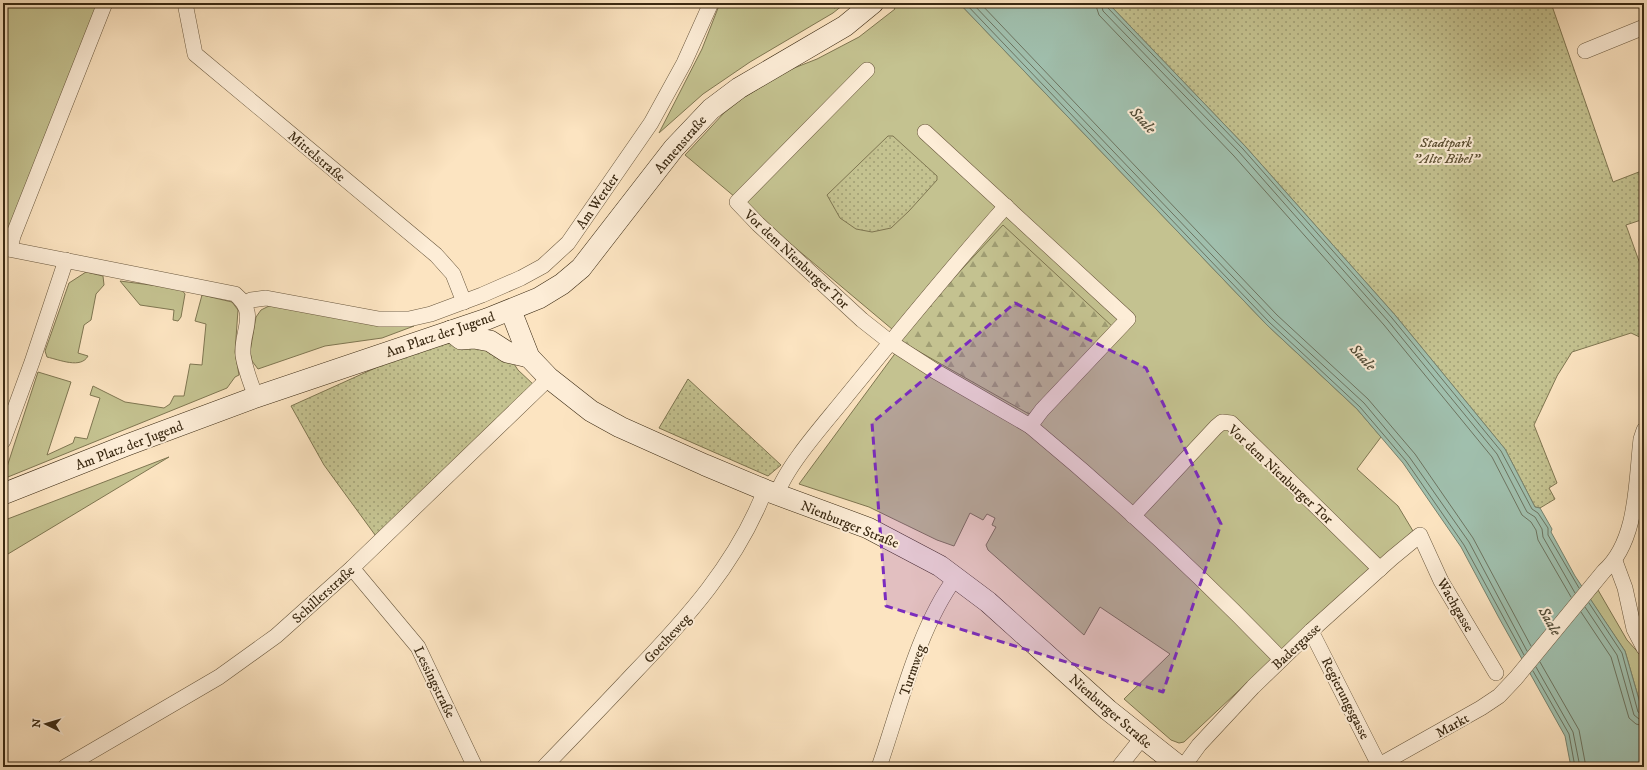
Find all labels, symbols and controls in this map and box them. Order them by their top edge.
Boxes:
water label: Saale [1125,102,1160,139]
street label: Annenstraße [651,112,711,177]
street label: Mittelstraße [284,127,349,186]
park label: Stadtpark "Alte Bibel" [1413,134,1481,168]
street label: Am Werder [572,170,624,233]
street label: Vor dem Nienburger Tor [739,206,853,314]
street label: Am Platz der Jugend [383,308,497,362]
water label: Saale [1345,339,1380,376]
street label: Am Platz der Jugend [73,417,186,475]
street label: Vor dem Nienburger Tor [1223,421,1337,529]
street label: Nienburger Straße [798,497,902,553]
street label: Schillerstraße [289,562,359,628]
street label: Wachgasse [1432,574,1478,636]
water label: Saale [1533,603,1566,640]
street label: Goetheweg [640,610,695,667]
street label: Badergasse [1268,619,1325,674]
street label: Turmweg [896,642,930,699]
street label: Lessingstraße [409,644,459,721]
street label: Regierungsgasse [1317,654,1374,743]
street label: Nienburger Straße [1065,671,1156,753]
north arrow [26,704,66,744]
street label: Markt [1433,709,1473,742]
text: N [30,718,44,728]

